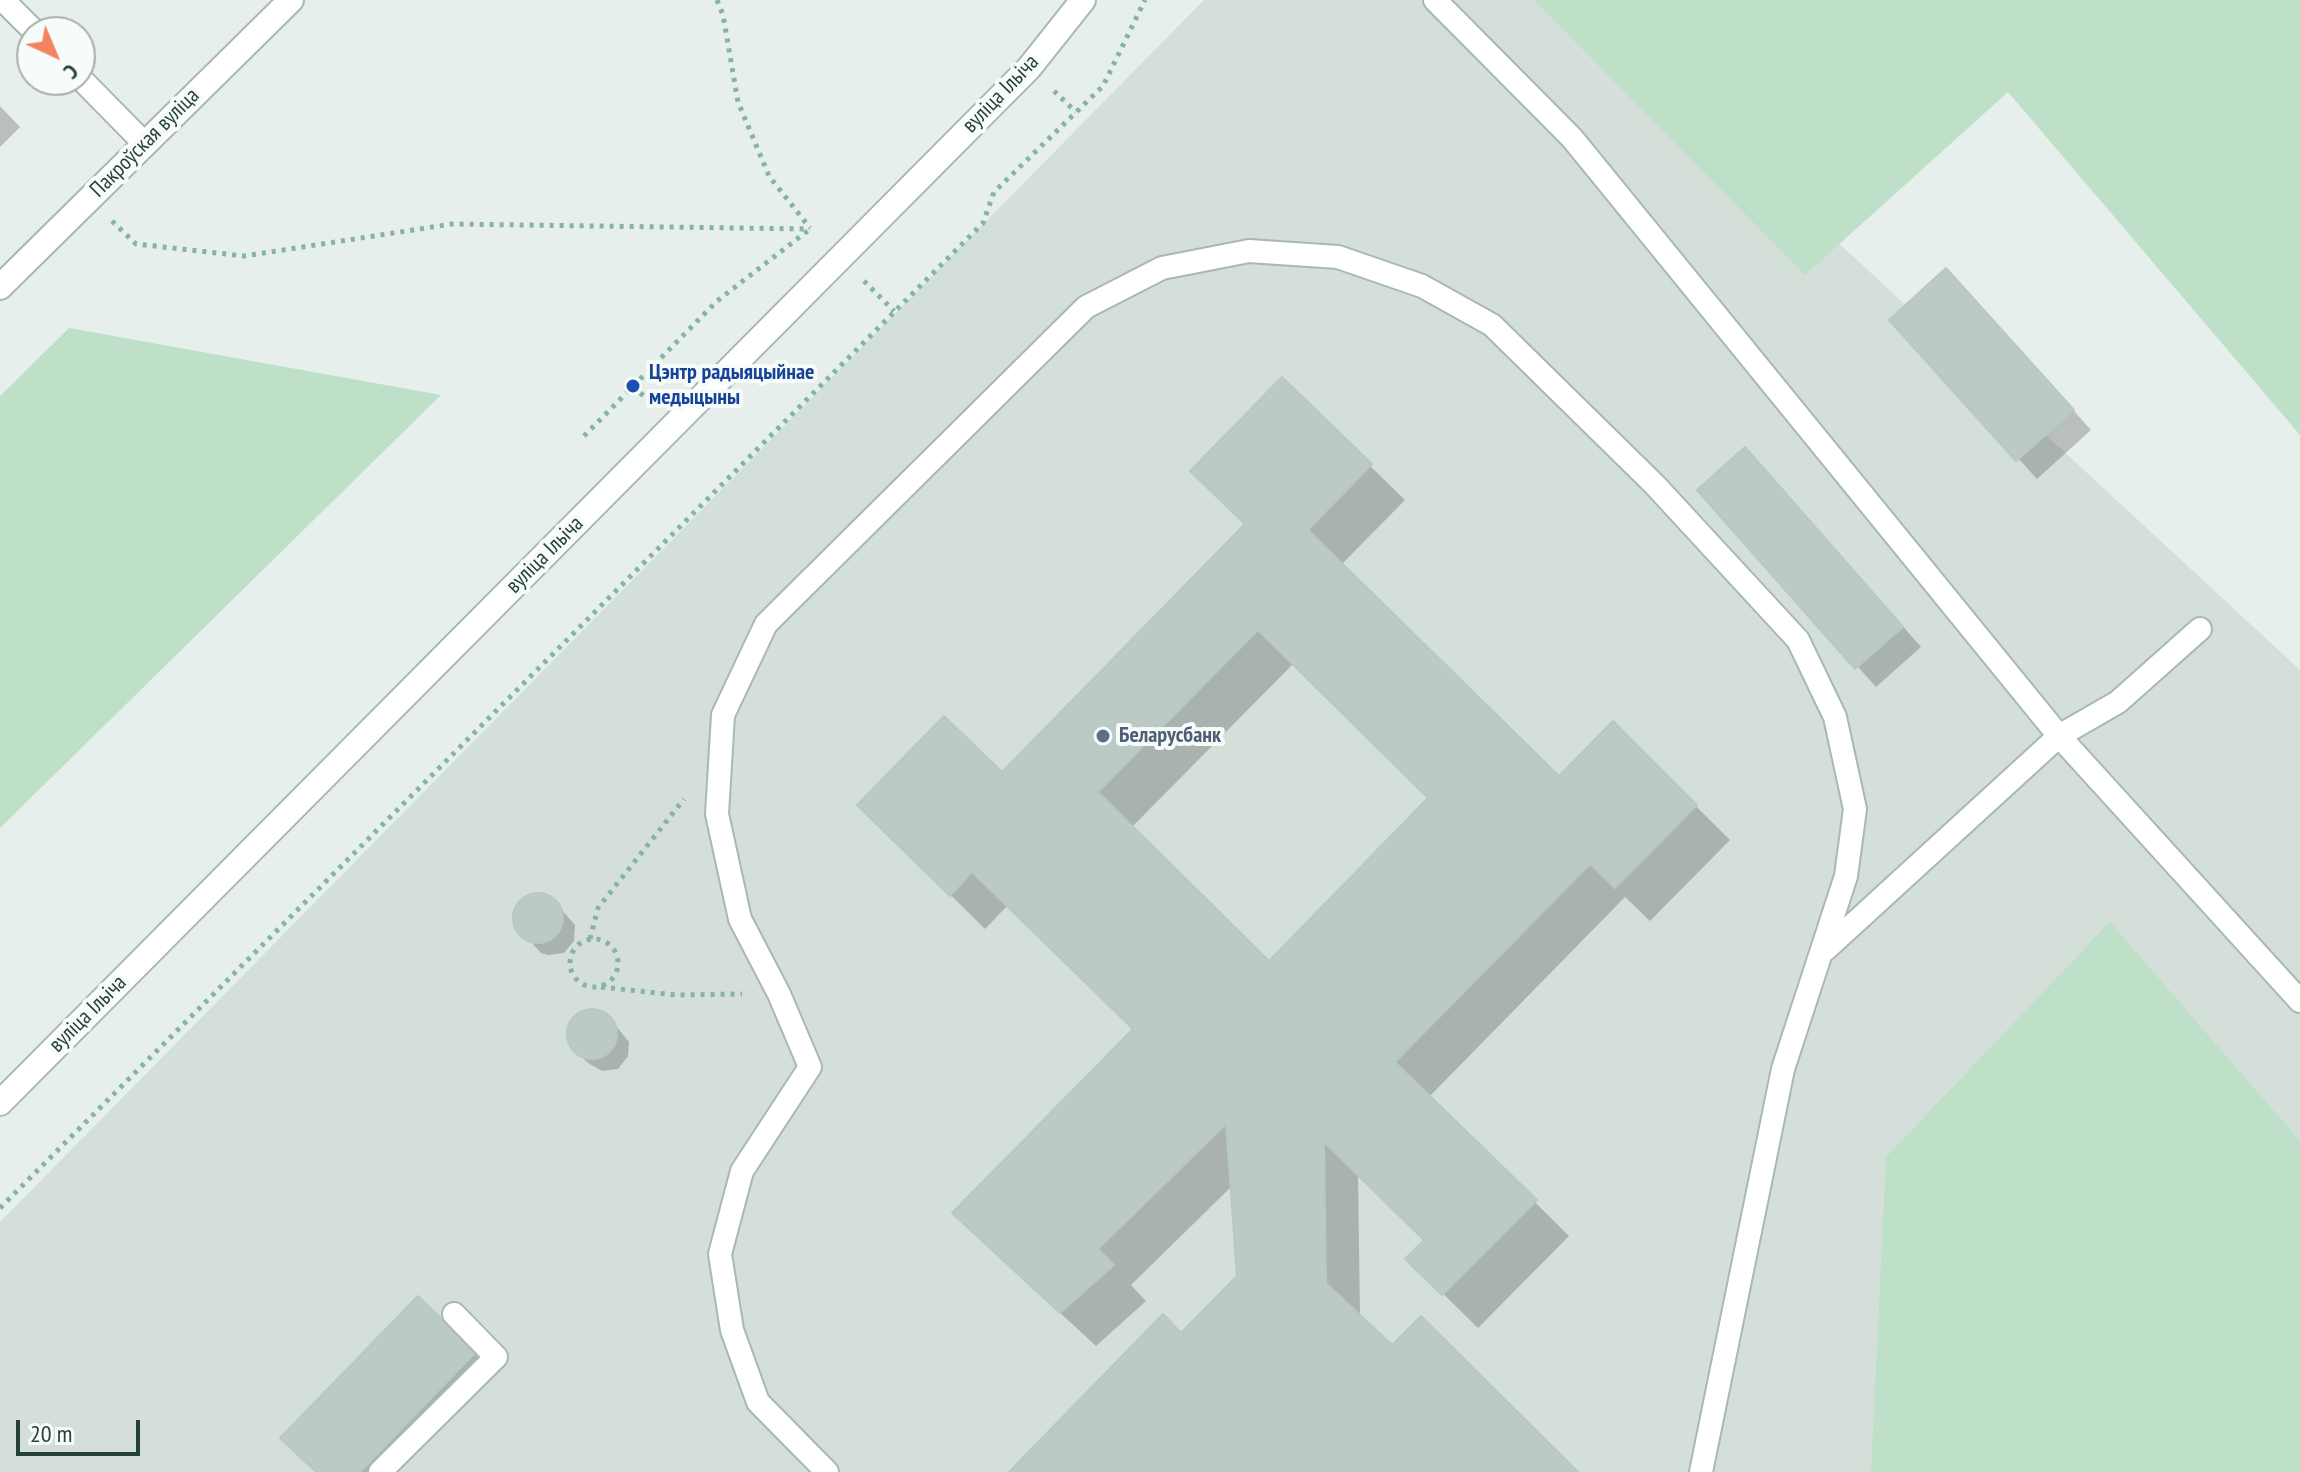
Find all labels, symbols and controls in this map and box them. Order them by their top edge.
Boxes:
north arrow [16,16,96,96]
street label: вуліца Ільіча [957,49,1045,139]
text: С [58,58,85,85]
street label: Пакроўская вуліца [85,83,205,203]
place label: Цэнтр радыяцыйнае медыцыны [649,360,814,412]
marker: Цэнтр радыяцыйнае медыцыны [624,377,642,395]
street label: вуліца Ільіча [501,511,589,599]
place label: Беларусбанк [1119,723,1221,749]
marker: Беларусбанк [1094,727,1112,745]
street label: вуліца Ільіча [44,970,132,1058]
scale bar [20,1404,144,1454]
text: 20 m [30,1418,72,1449]

